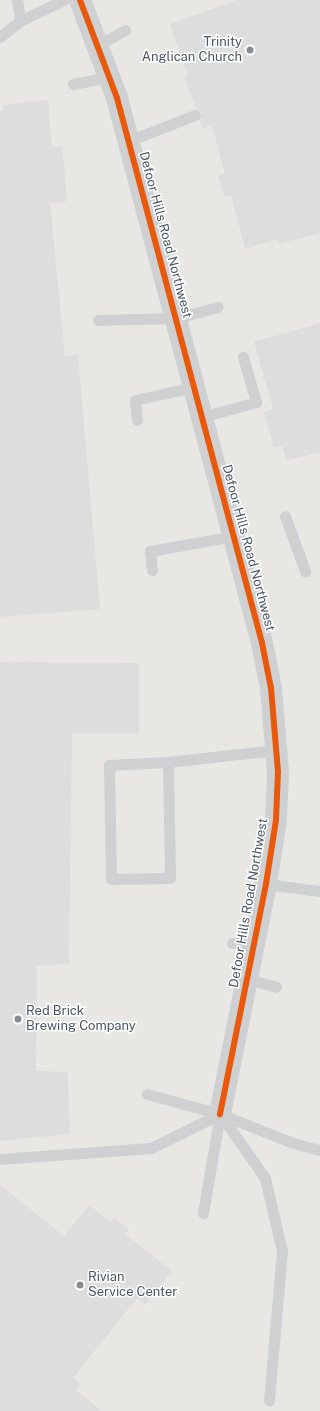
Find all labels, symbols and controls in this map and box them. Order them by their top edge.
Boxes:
place label: Trinity Anglican Church [142,35,242,66]
marker: Trinity Anglican Church [245,45,255,55]
street label: Defoor Hills Road Northwest [135,150,195,320]
street label: Defoor Hills Road Northwest [218,463,278,633]
street label: Defoor Hills Road Northwest [226,817,272,989]
place label: Red Brick Brewing Company [26,1004,136,1035]
marker: Red Brick Brewing Company [13,1014,23,1024]
place label: Rivian Service Center [88,1270,177,1301]
marker: Rivian Service Center [75,1280,85,1290]

